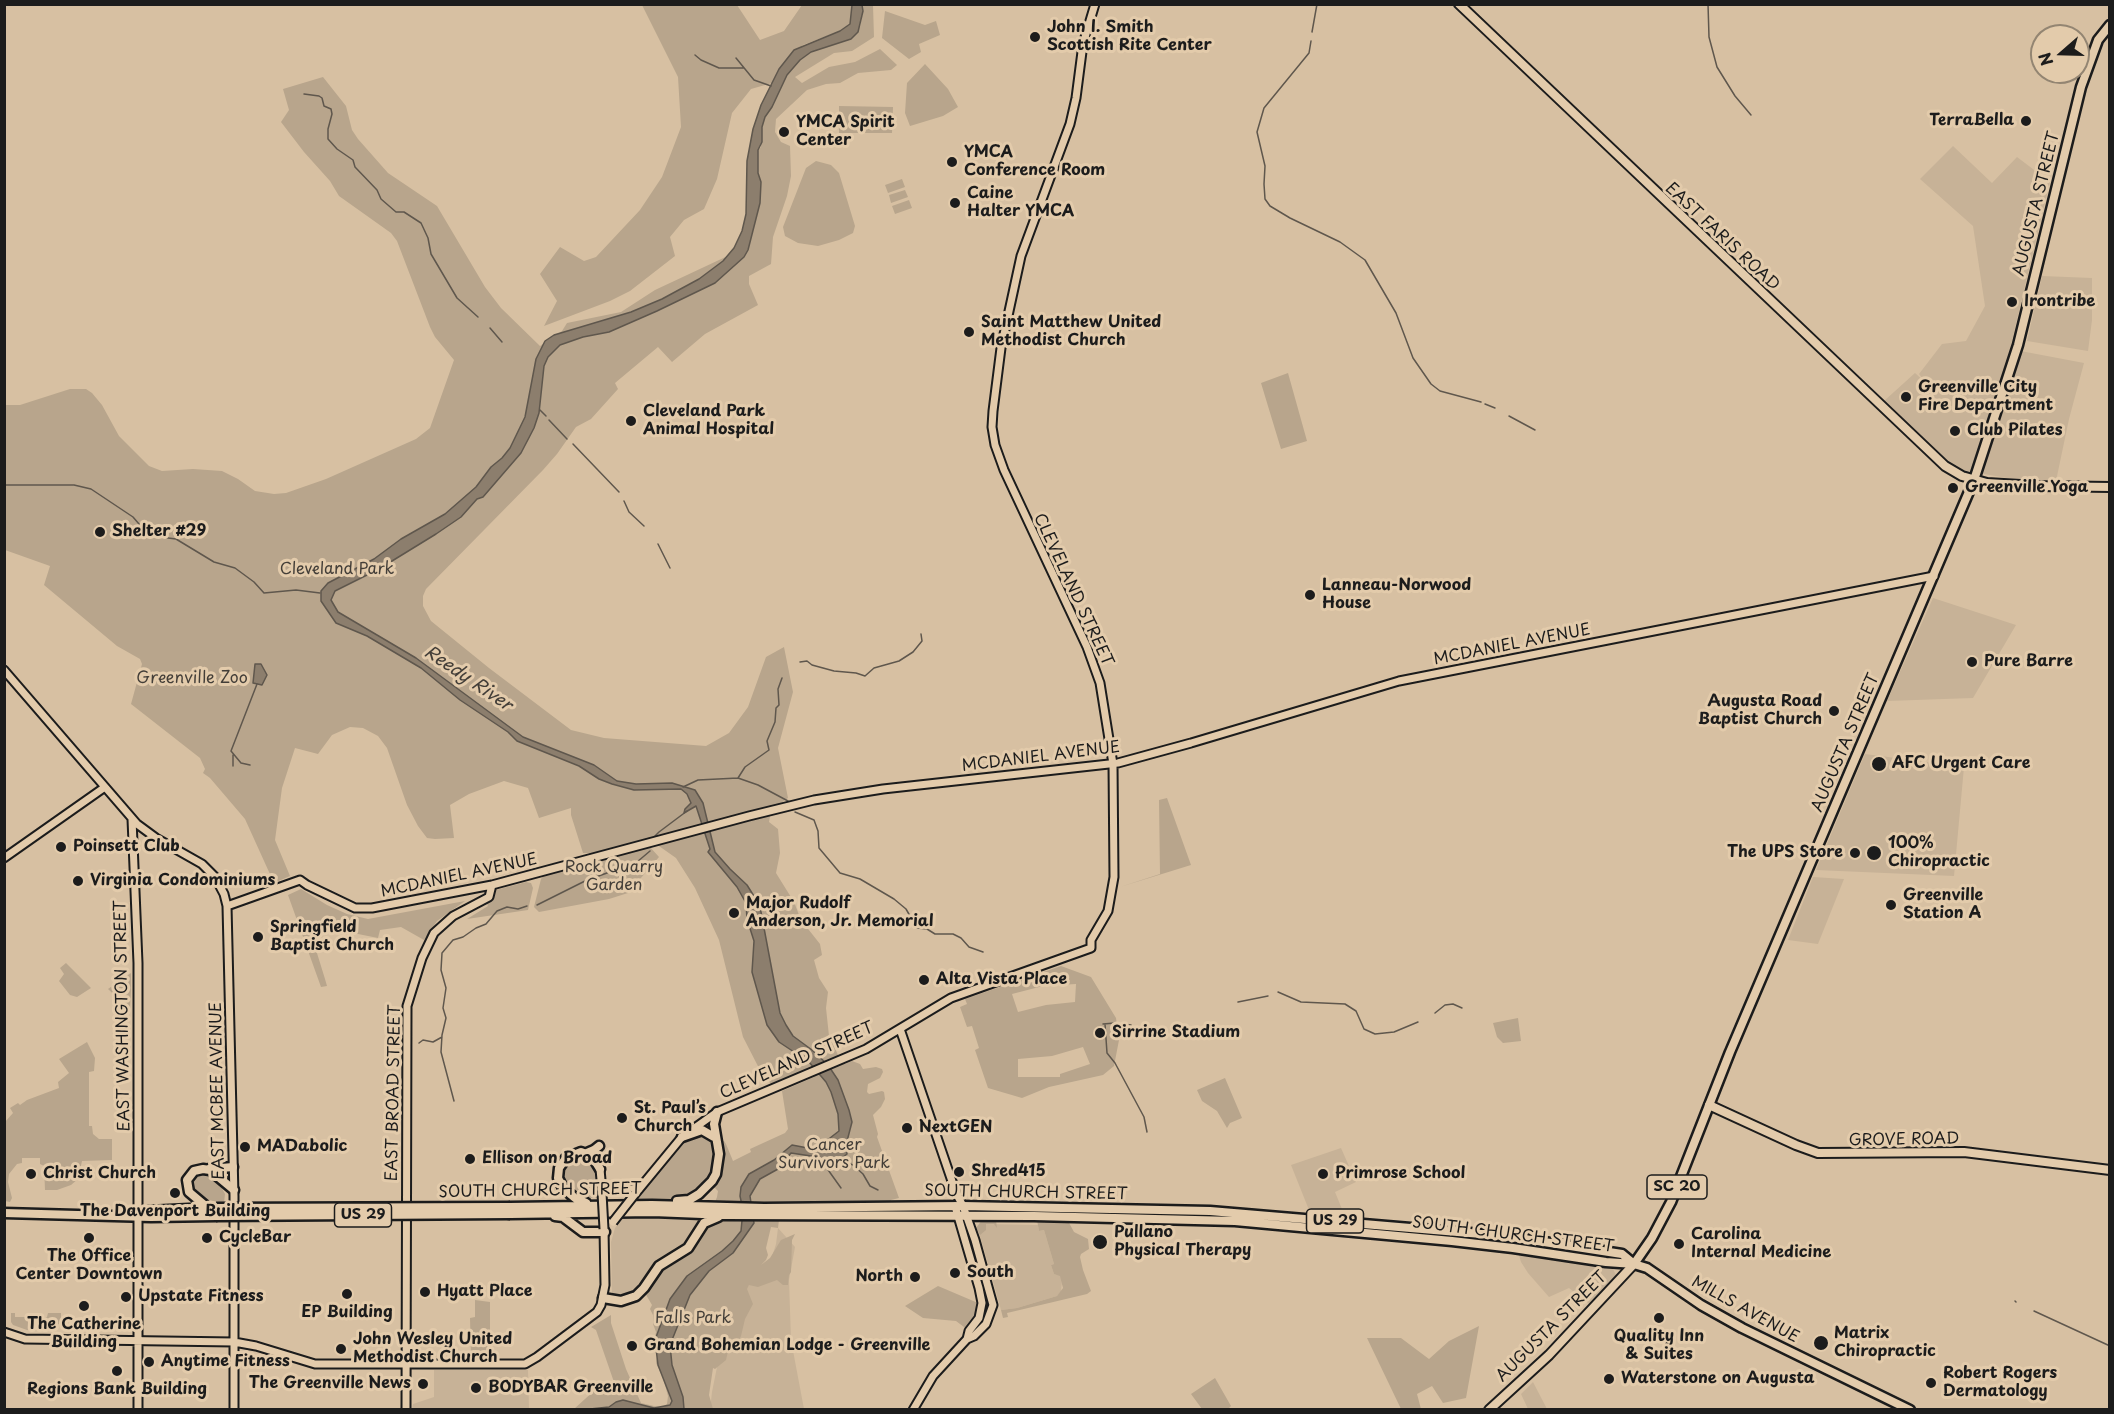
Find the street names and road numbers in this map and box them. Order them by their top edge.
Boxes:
street label: AUGUSTA STREET [2010,130,2064,278]
street label: EAST FARIS ROAD [1661,179,1783,295]
street label: CLEVELAND STREET [1029,511,1117,669]
street label: MCDANIEL AVENUE [1432,620,1592,670]
street label: AUGUSTA STREET [1808,671,1884,815]
street label: MCDANIEL AVENUE [961,738,1121,776]
street label: MCDANIEL AVENUE [379,850,539,902]
street label: EAST WASHINGTON STREET [111,900,135,1132]
street label: EAST MCBEE AVENUE [207,1002,229,1180]
street label: EAST BROAD STREET [383,1004,405,1182]
street label: CLEVELAND STREET [717,1018,877,1104]
street label: GROVE ROAD [1848,1129,1960,1151]
road number: SC 20 [1647,1175,1707,1199]
street label: SOUTH CHURCH STREET [438,1180,642,1202]
street label: SOUTH CHURCH STREET [924,1182,1128,1204]
road number: US 29 [334,1203,392,1227]
road number: US 29 [1306,1209,1364,1233]
street label: SOUTH CHURCH STREET [1411,1213,1615,1257]
street label: AUGUSTA STREET [1493,1268,1611,1386]
street label: MILLS AVENUE [1688,1273,1802,1347]

